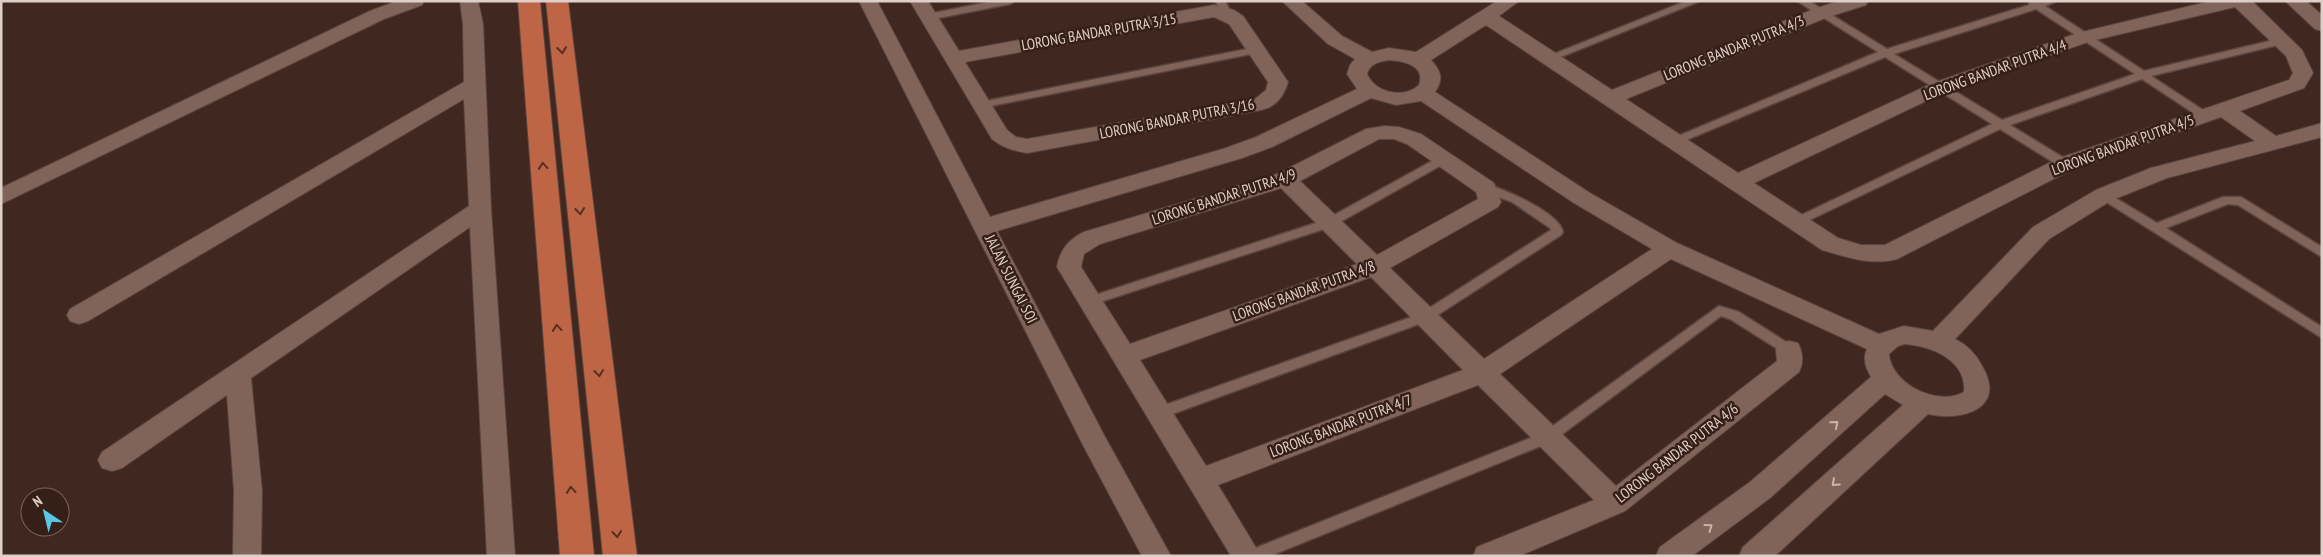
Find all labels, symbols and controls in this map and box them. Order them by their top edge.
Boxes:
street label: LORONG BANDAR PUTRA 3/15 [1020,9,1178,55]
street label: LORONG BANDAR PUTRA 4/3 [1661,11,1807,85]
street label: LORONG BANDAR PUTRA 4/4 [1921,35,2069,104]
one-way arrow [556,46,567,54]
street label: LORONG BANDAR PUTRA 3/16 [1098,94,1256,143]
street label: LORONG BANDAR PUTRA 4/5 [2049,110,2197,179]
one-way arrow [538,162,549,170]
street label: LORONG BANDAR PUTRA 4/9 [1149,164,1298,229]
one-way arrow [574,207,585,215]
street label: JALAN SUNGAI SOI [981,230,1042,326]
street label: LORONG BANDAR PUTRA 4/8 [1230,256,1378,325]
one-way arrow [552,324,563,332]
one-way arrow [593,369,604,377]
street label: LORONG BANDAR PUTRA 4/7 [1267,390,1414,461]
street label: LORONG BANDAR PUTRA 4/6 [1612,399,1742,506]
one-way arrow [1829,421,1838,430]
one-way arrow [1832,477,1841,486]
one-way arrow [566,485,577,493]
north arrow [20,487,70,537]
text: N [29,492,46,511]
one-way arrow [1703,524,1713,533]
one-way arrow [611,530,622,538]

